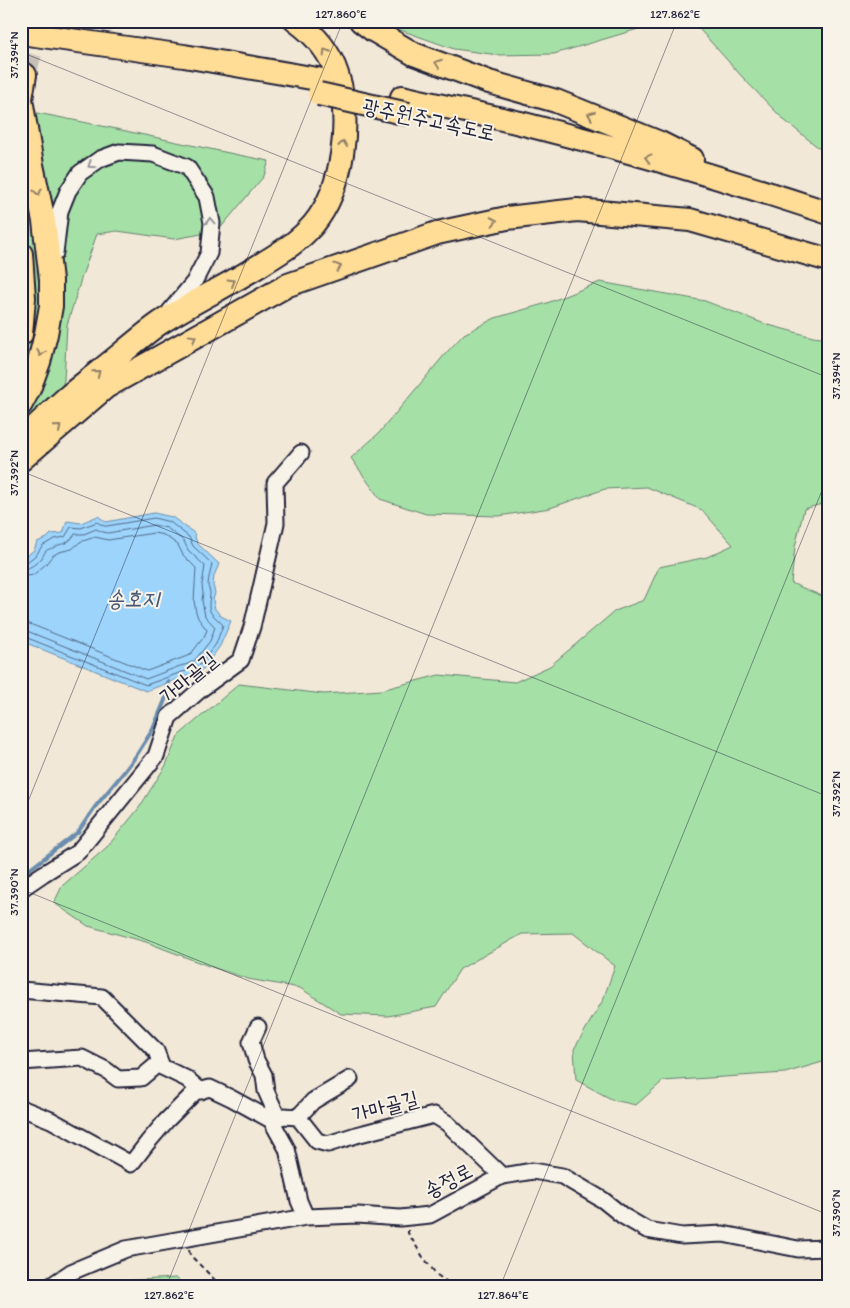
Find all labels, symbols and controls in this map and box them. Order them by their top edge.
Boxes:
text: 127.860°E [315,7,367,21]
text: 127.862°E [650,7,700,21]
text: 37.394°N [7,31,21,79]
one-way arrow [323,49,332,58]
one-way arrow [434,59,442,69]
street label: 광주원주고속도로 [360,93,498,145]
one-way arrow [587,111,596,122]
one-way arrow [337,139,348,147]
one-way arrow [645,153,653,163]
one-way arrow [87,159,97,168]
one-way arrow [32,188,43,197]
one-way arrow [489,216,498,226]
one-way arrow [205,217,216,225]
one-way arrow [333,262,342,272]
one-way arrow [226,279,235,289]
one-way arrow [187,335,196,345]
one-way arrow [37,348,47,356]
text: 37.394°N [829,352,843,400]
one-way arrow [91,371,100,379]
one-way arrow [53,425,62,434]
text: 37.392°N [7,450,21,496]
water label: 송호지 [106,585,162,612]
street label: 가마골길 [154,646,222,708]
text: 37.392°N [829,771,843,817]
text: 37.390°N [7,868,21,916]
street label: 가마골길 [349,1085,421,1127]
street label: 송정로 [420,1157,476,1203]
text: 37.390°N [829,1189,843,1237]
text: 127.862°E [144,1288,194,1302]
text: 127.864°E [477,1288,529,1302]

